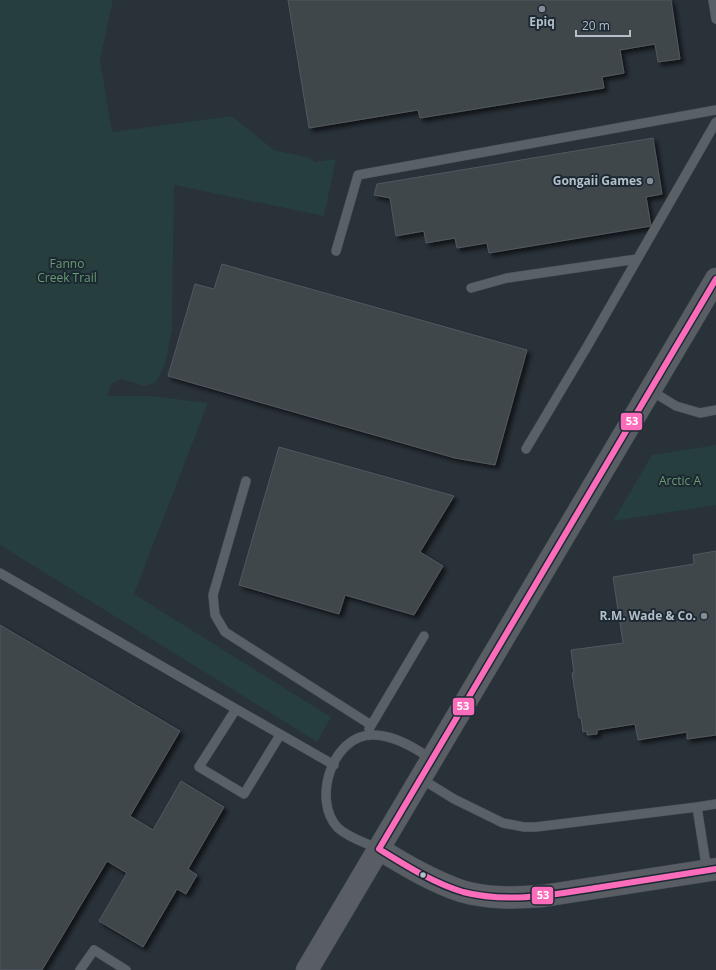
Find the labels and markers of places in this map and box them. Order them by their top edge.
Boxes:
marker: Epiq [537,4,547,14]
place label: Epiq [529,13,555,30]
place label: Gongaii Games [553,172,642,189]
marker: Gongaii Games [645,176,655,186]
place label: R.M. Wade & Co. [600,607,696,624]
marker: R.M. Wade & Co. [699,611,709,621]
unlabelled marker [418,870,428,880]

